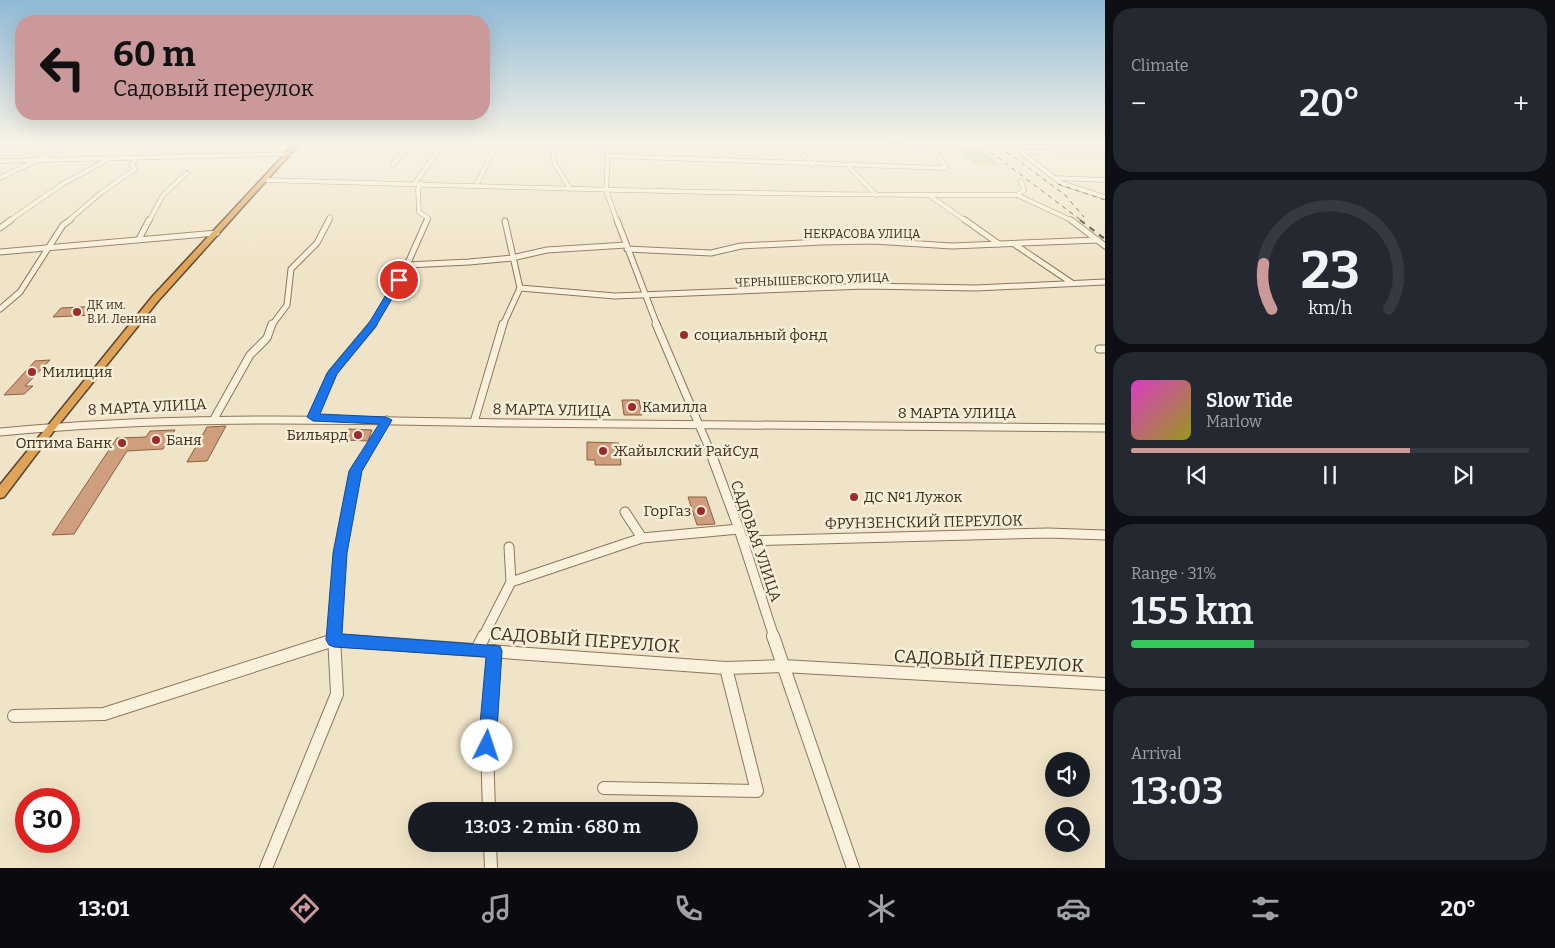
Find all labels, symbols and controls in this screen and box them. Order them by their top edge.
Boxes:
text: 60 m [113,33,196,75]
icon: left [30,35,95,100]
text: Climate [1131,56,1189,75]
text: Садовый переулок [113,75,314,102]
text: 20° [1299,80,1361,126]
text: − [1131,87,1146,120]
text: + [1513,87,1529,120]
street label: НЕКРАСОВА УЛИЦА [803,227,921,241]
text: 23 [1300,239,1360,302]
pin [378,259,420,301]
icon: arrive [385,266,413,294]
street label: ЧЕРНЫШЕВСКОГО УЛИЦА [734,270,890,290]
text: km/h [1308,297,1352,319]
place label: ДК им. В.И. Ленина [87,298,157,326]
marker: ДК им. В.И. Ленина [71,306,83,318]
place label: социальный фонд [694,326,827,344]
marker: социальный фонд [678,329,690,341]
place label: Милиция [42,363,112,381]
marker: Милиция [26,366,38,378]
text: Slow Tide [1206,389,1293,412]
street label: 8 МАРТА УЛИЦА [87,395,207,419]
place label: Камилла [642,398,708,416]
street label: 8 МАРТА УЛИЦА [493,400,612,420]
marker: Камилла [626,401,638,413]
street label: 8 МАРТА УЛИЦА [898,404,1017,422]
text: Marlow [1206,412,1262,431]
place label: Бильярд [287,426,348,444]
marker: Бильярд [352,429,364,441]
place label: Баня [166,431,201,449]
place label: Оптима Банк [15,434,112,452]
marker: Баня [150,434,162,446]
marker: Оптима Банк [116,437,128,449]
place label: Жайылский РайСуд [613,442,759,460]
marker: Жайылский РайСуд [597,445,609,457]
icon: previous [1183,461,1211,489]
icon: pause [1316,461,1344,489]
icon: next [1449,461,1477,489]
street label: САДОВАЯ УЛИЦА [727,478,785,604]
place label: ДС №1 Лужок [864,488,963,506]
marker: ДС №1 Лужок [848,491,860,503]
place label: ГорГаз [643,502,691,520]
marker: ГорГаз [695,505,707,517]
street label: ФРУНЗЕНСКИЙ ПЕРЕУЛОК [825,511,1024,533]
text: Range · 31% [1131,564,1217,583]
text: 155 km [1131,588,1253,634]
street label: САДОВЫЙ ПЕРЕУЛОК [489,622,681,658]
street label: САДОВЫЙ ПЕРЕУЛОК [893,645,1085,677]
position arrow [460,719,512,771]
text: Arrival [1131,744,1182,763]
map controls [1045,752,1090,852]
button: sound [1045,752,1090,797]
text: 13:03 [1131,768,1224,814]
speed limit sign: 30 [15,788,80,853]
button: search [1045,807,1090,852]
text: 13:03 · 2 min · 680 m [465,815,641,838]
icon: directions [287,891,322,926]
icon: music [479,891,514,926]
icon: phone [671,891,706,926]
icon: climate [864,891,899,926]
icon: car [1056,891,1091,926]
icon: filters [1248,891,1283,926]
text: 13:01 [79,895,129,922]
text: 20° [1440,895,1476,922]

